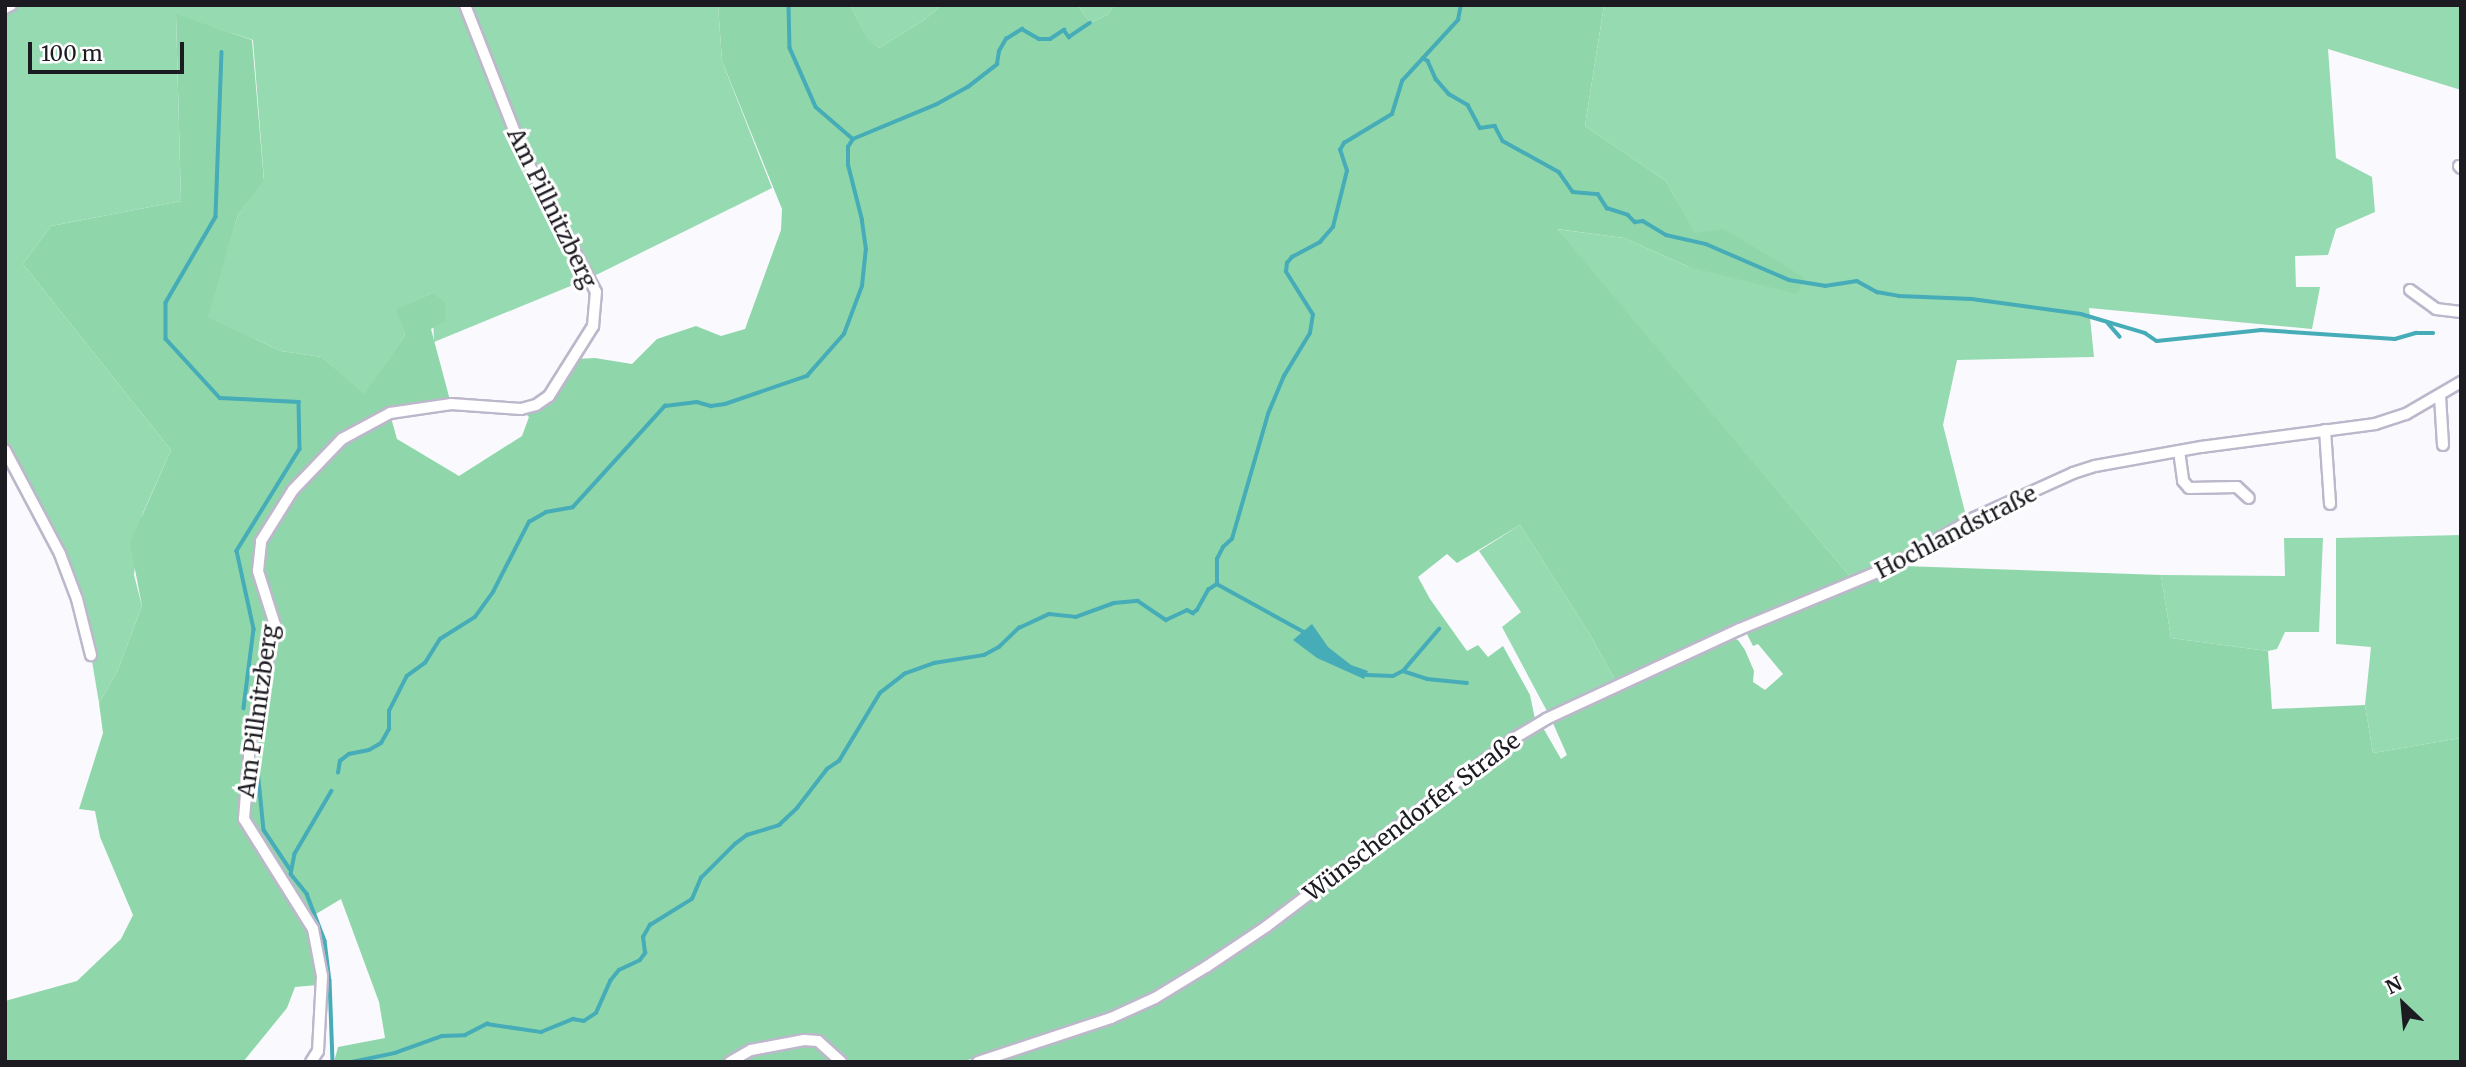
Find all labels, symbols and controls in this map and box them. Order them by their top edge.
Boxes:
scale bar [32,28,187,72]
text: 100 m [41,40,103,67]
street label: Am Pillnitzberg [501,123,603,293]
street label: Hochlandstraße [1871,479,2041,585]
street label: Am Pillnitzberg [232,623,284,799]
street label: Wünschendorfer Straße [1298,727,1526,907]
north arrow [2368,969,2438,1039]
text: N [2382,971,2406,999]

